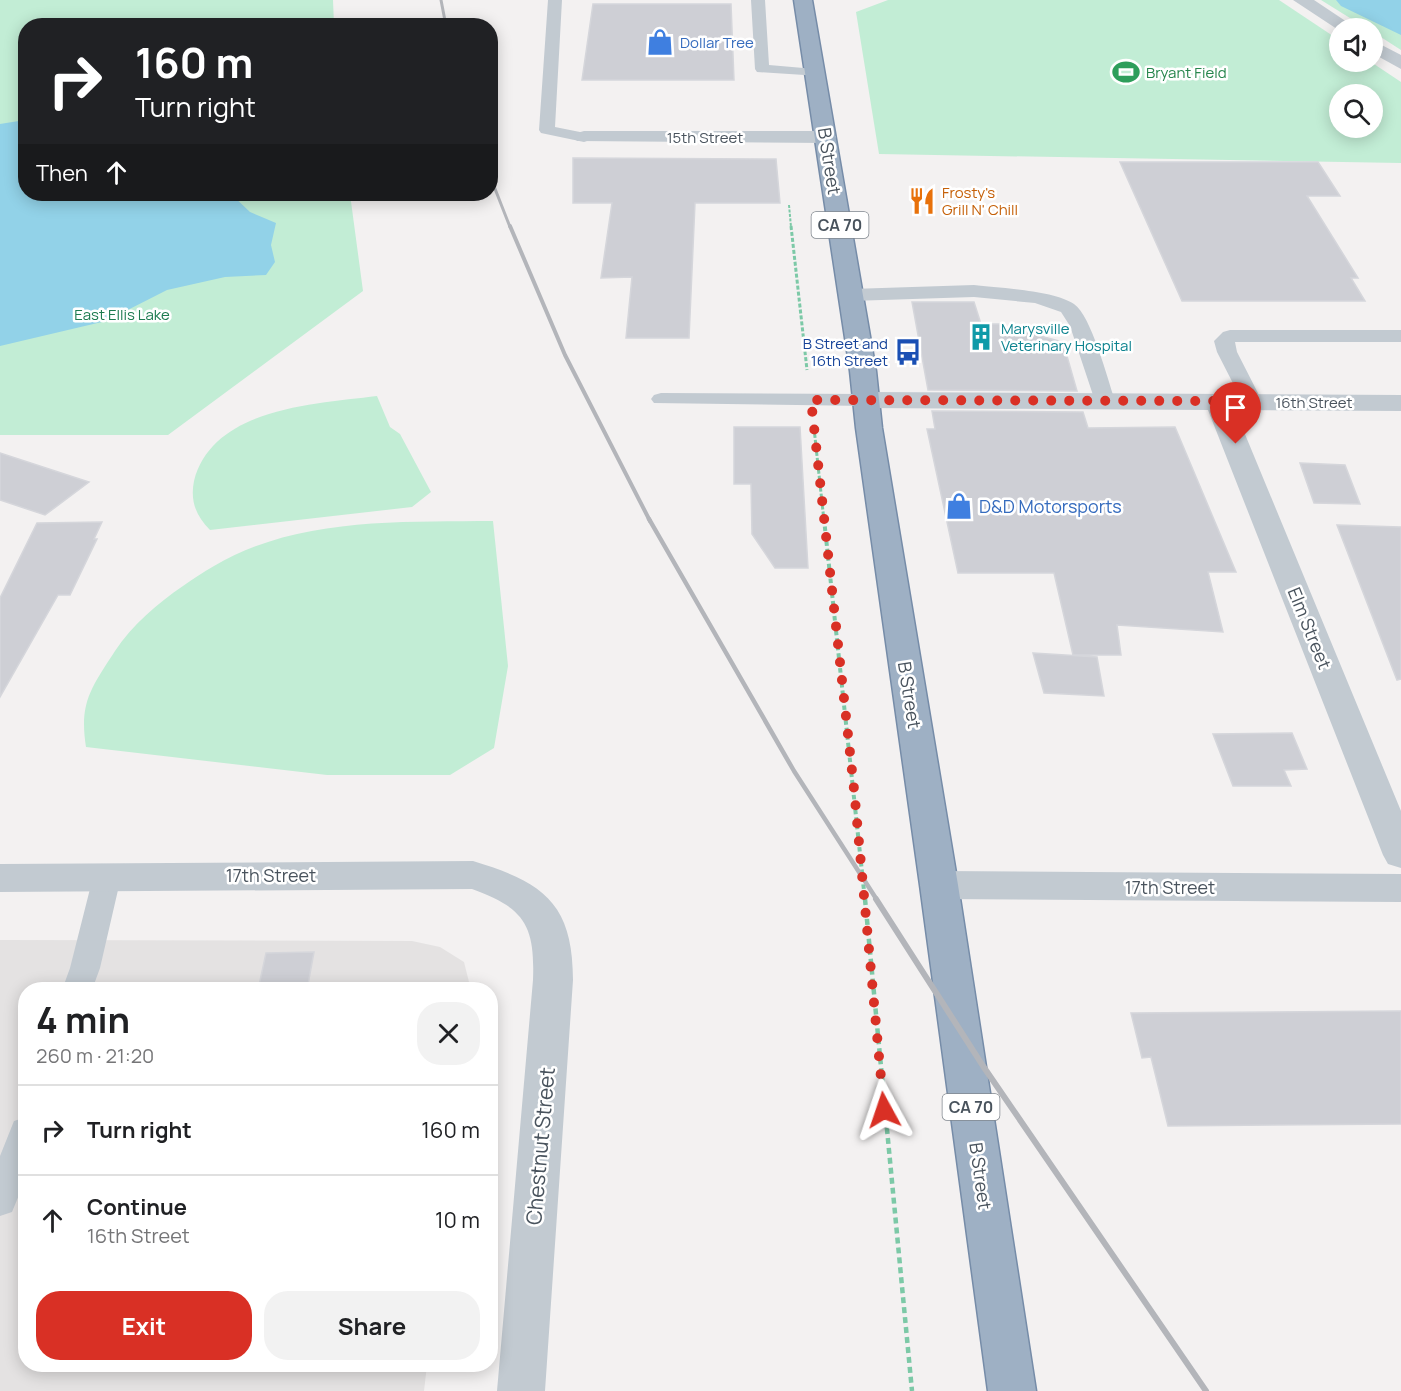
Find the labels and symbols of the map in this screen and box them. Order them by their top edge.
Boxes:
shop icon: Dollar Tree [645,27,675,57]
place label: Dollar Tree [680,32,754,53]
sports icon: Bryant Field [1111,57,1141,87]
place label: Bryant Field [1146,62,1227,83]
street label: B Street [813,126,847,196]
street label: 15th Street [667,127,743,148]
place label: Frosty's Grill N' Chill [942,182,1018,220]
restaurant icon: Frosty's Grill N' Chill [907,186,937,216]
road number: CA 70 [812,212,868,238]
park label: East Ellis Lake [74,304,170,325]
place label: Marysville Veterinary Hospital [1001,318,1132,356]
building icon: Marysville Veterinary Hospital [966,322,996,352]
place label: B Street and 16th Street [803,333,888,371]
bus stop icon: B Street and 16th Street [893,337,923,367]
pin [1210,382,1261,444]
street label: 16th Street [1275,392,1353,413]
shop icon: D&D Motorsports [944,491,974,521]
place label: D&D Motorsports [979,494,1122,518]
street label: Elm Street [1283,584,1337,672]
street label: B Street [893,660,927,730]
street label: 17th Street [226,863,316,887]
street label: 17th Street [1125,875,1215,899]
street label: Chestnut Street [519,1066,561,1226]
position arrow [852,1078,916,1142]
road number: CA 70 [942,1094,1000,1120]
street label: B Street [964,1141,998,1211]

